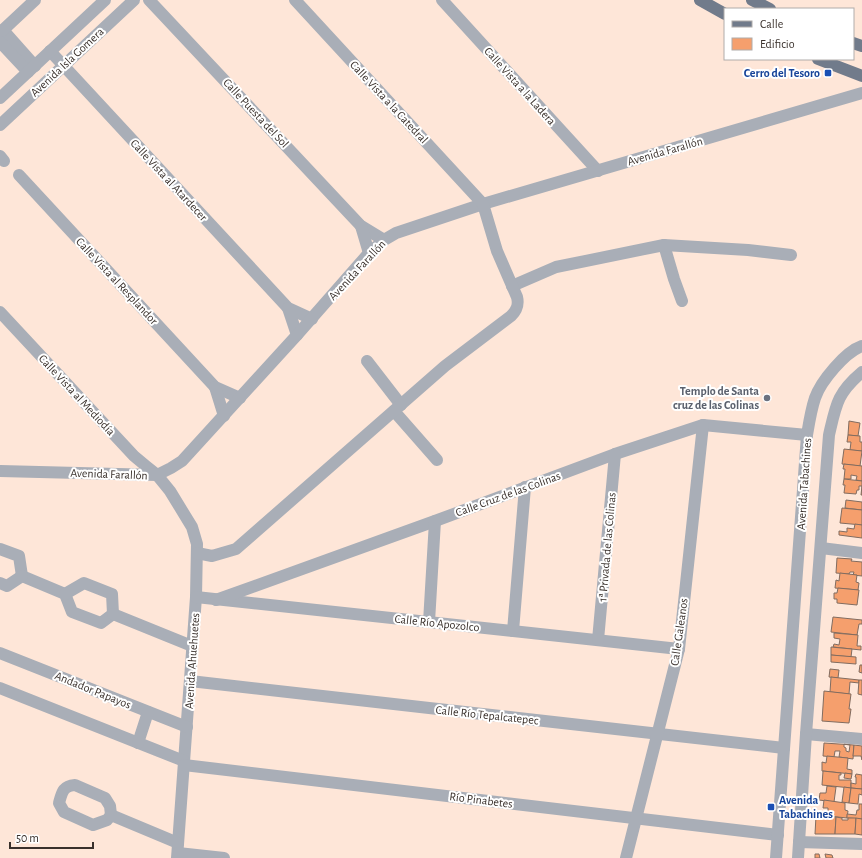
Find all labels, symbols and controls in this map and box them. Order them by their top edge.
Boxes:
legend [724,8,854,60]
text: Calle [760,18,783,30]
street label: Avenida Isla Gomera [28,25,106,99]
text: Edificio [760,38,795,50]
street label: Calle Vista a la Ladera [482,45,558,128]
street label: Calle Vista a la Catedral [348,58,430,146]
place label: Cerro del Tesoro [744,67,820,79]
marker: Cerro del Tesoro [823,68,833,78]
street label: Calle Puesta del Sol [221,76,291,150]
street label: Avenida Farallón [626,135,704,167]
street label: Calle Vista al Atardecer [128,137,210,223]
street label: Calle Vista al Resplandor [74,235,160,327]
street label: Avenida Farallón [326,238,388,302]
street label: Calle Vista al Mediodía [37,352,118,438]
place label: Templo de Santa cruz de las Colinas [673,385,759,411]
marker: Templo de Santa cruz de las Colinas [762,393,772,403]
street label: Avenida Tabachines [795,438,813,530]
street label: Avenida Farallón [70,467,148,481]
street label: Calle Cruz de las Colinas [454,469,562,519]
street label: 1ª Privada de las Colinas [596,492,618,602]
street label: Calle Galeanos [668,597,690,667]
street label: Avenida Ahuehuetes [183,613,201,709]
street label: Calle Río Apozolco [394,613,480,633]
street label: Andador Papayos [53,669,133,712]
street label: Calle Río Tepalcatepec [435,704,539,726]
street label: Río Pinabetes [449,790,513,810]
place label: Avenida Tabachines [779,794,833,820]
marker: Avenida Tabachines [766,802,776,812]
scale bar [10,824,93,850]
text: 50 m [16,832,39,844]

